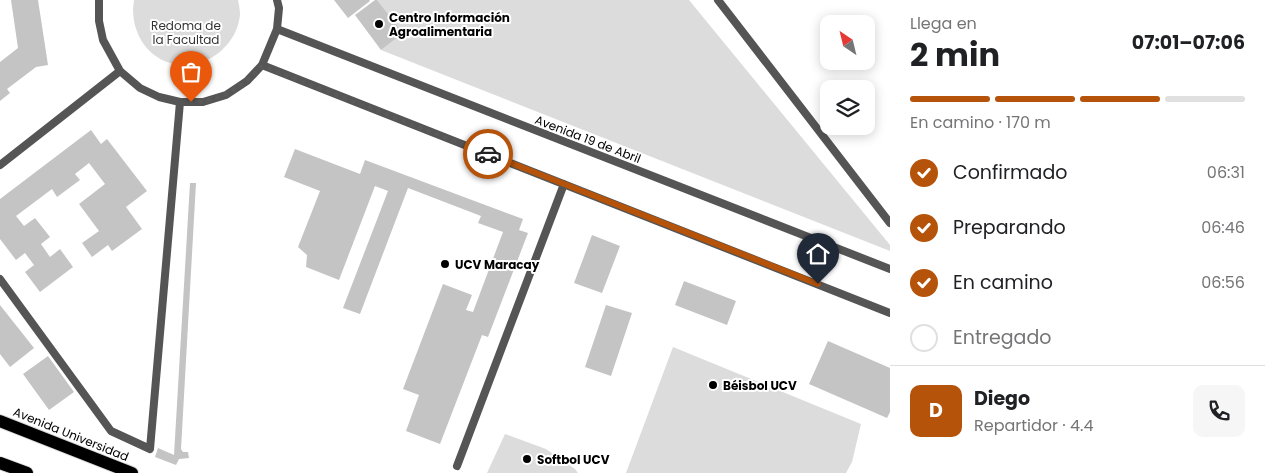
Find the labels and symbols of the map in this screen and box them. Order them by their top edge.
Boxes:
place label: Centro Información Agroalimentaria [389,9,510,40]
north arrow [820,15,875,70]
park label: Redoma de la Facultad [151,17,221,48]
marker: Centro Información Agroalimentaria [373,18,385,30]
pin [170,51,212,102]
street label: Avenida 19 de Abril [533,111,643,167]
courier [463,129,513,179]
pin [797,233,839,284]
place label: UCV Maracay [455,256,540,273]
marker: UCV Maracay [439,258,451,270]
place label: Béisbol UCV [723,377,797,394]
marker: Béisbol UCV [707,379,719,391]
street label: Avenida Universidad [11,403,131,465]
place label: Softbol UCV [537,451,610,468]
marker: Softbol UCV [521,453,533,465]

